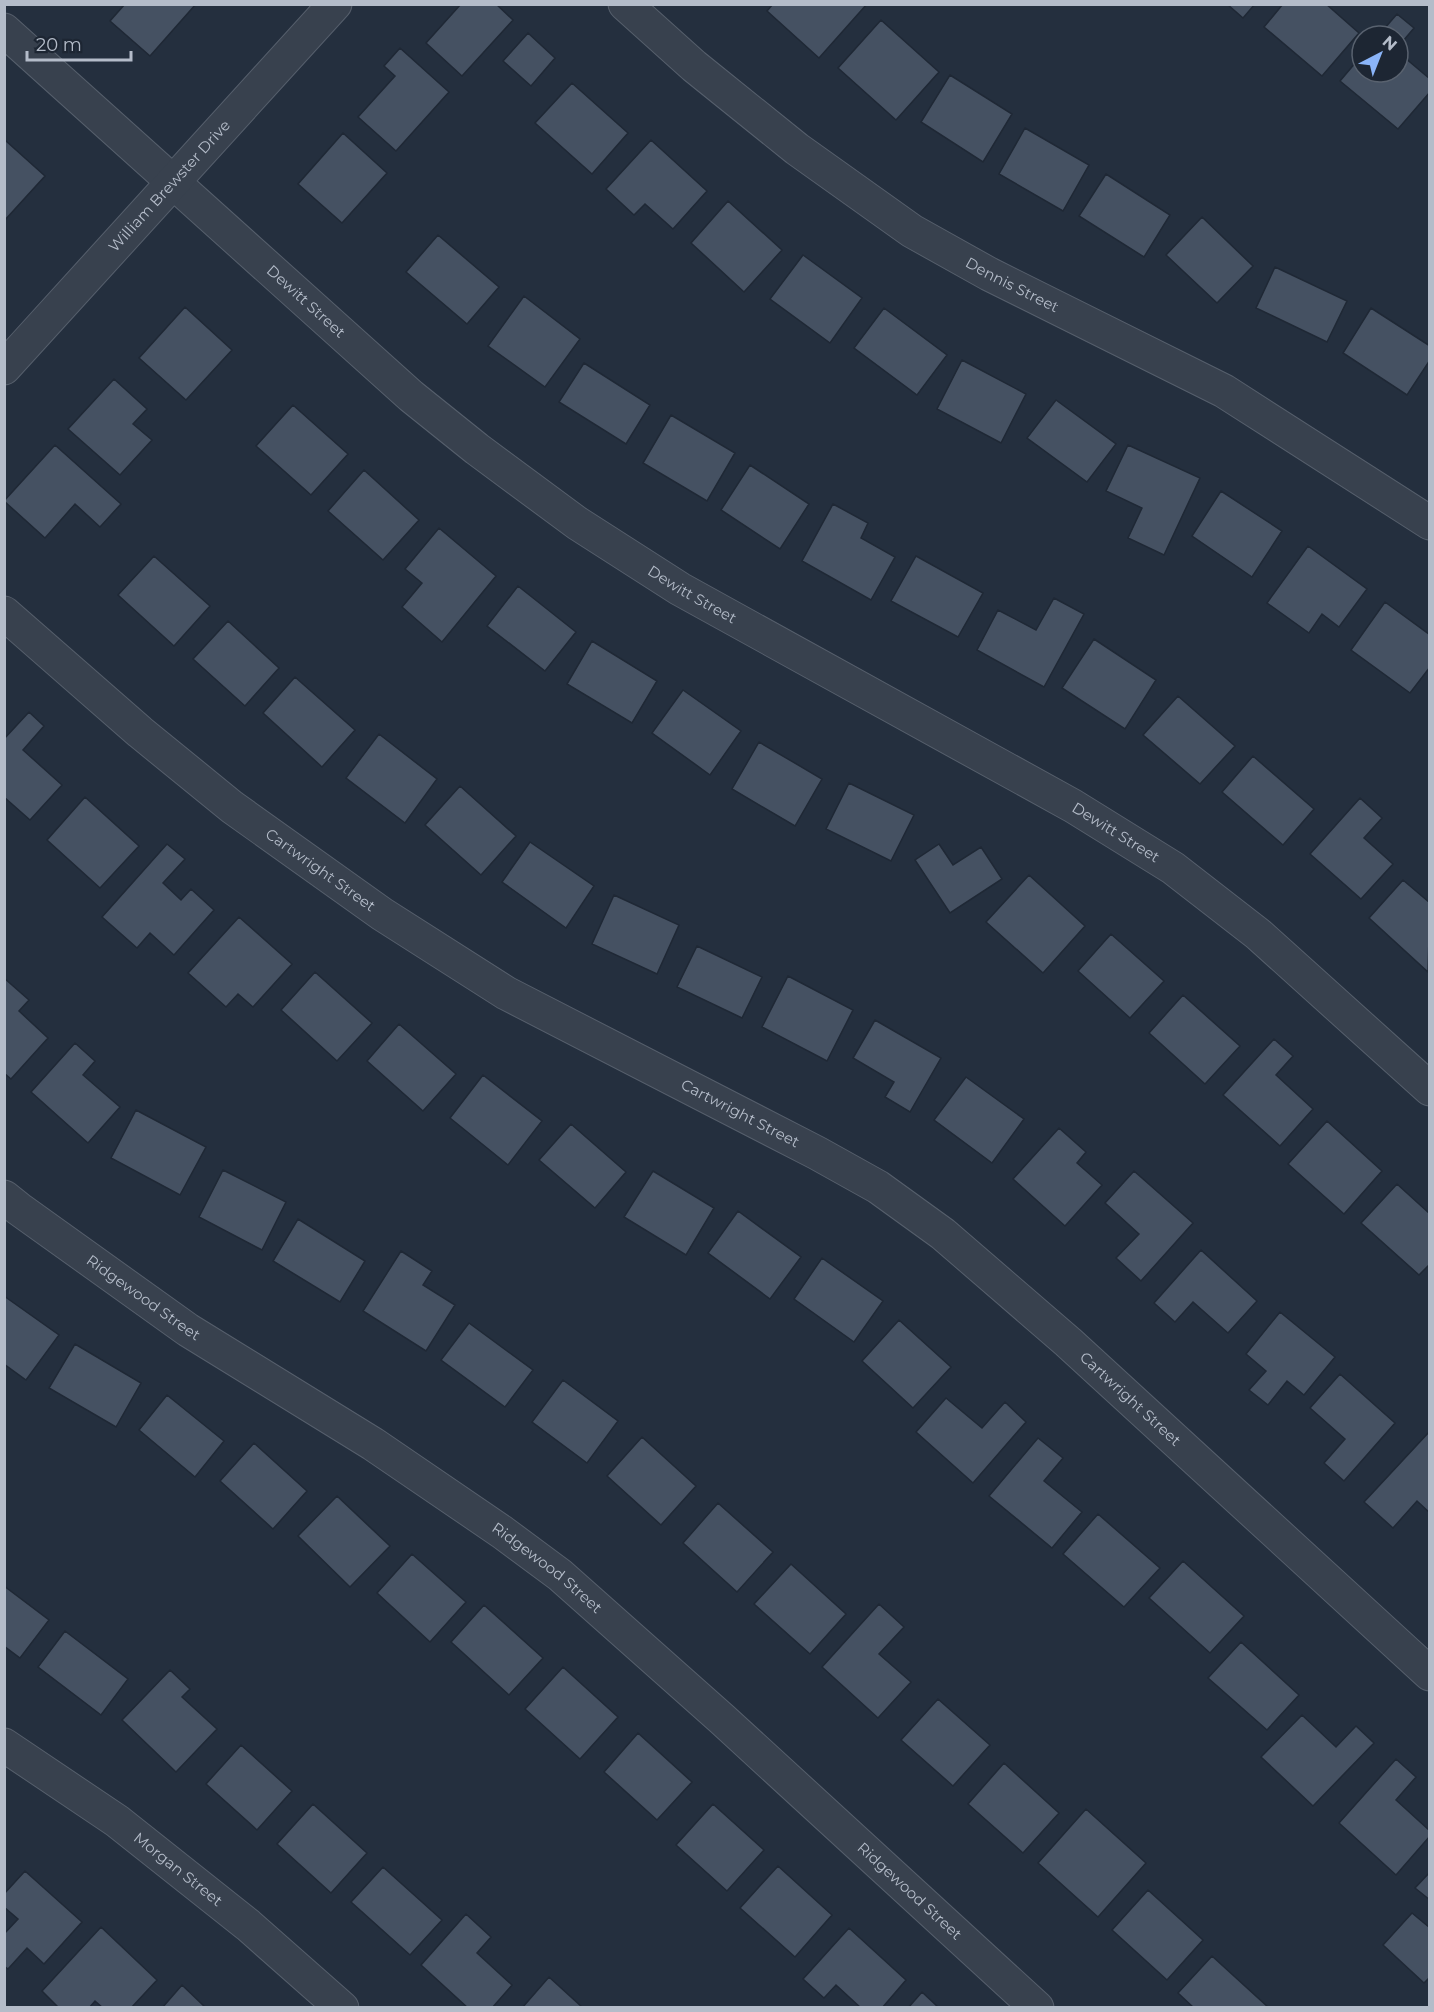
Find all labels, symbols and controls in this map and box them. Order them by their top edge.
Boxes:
scale bar [27,24,130,62]
north arrow [1350,24,1410,84]
text: N [1379,32,1401,55]
text: 20 m [36,34,82,56]
street label: William Brewster Drive [104,116,234,256]
street label: Dennis Street [962,253,1062,316]
street label: Dewitt Street [263,261,350,342]
street label: Dewitt Street [644,561,740,627]
street label: Dewitt Street [1069,798,1163,866]
street label: Cartwright Street [262,824,379,915]
street label: Cartwright Street [678,1075,803,1151]
street label: Ridgewood Street [83,1250,204,1344]
street label: Cartwright Street [1076,1348,1185,1450]
street label: Ridgewood Street [488,1518,606,1617]
street label: Morgan Street [130,1828,227,1910]
street label: Ridgewood Street [854,1838,966,1944]

